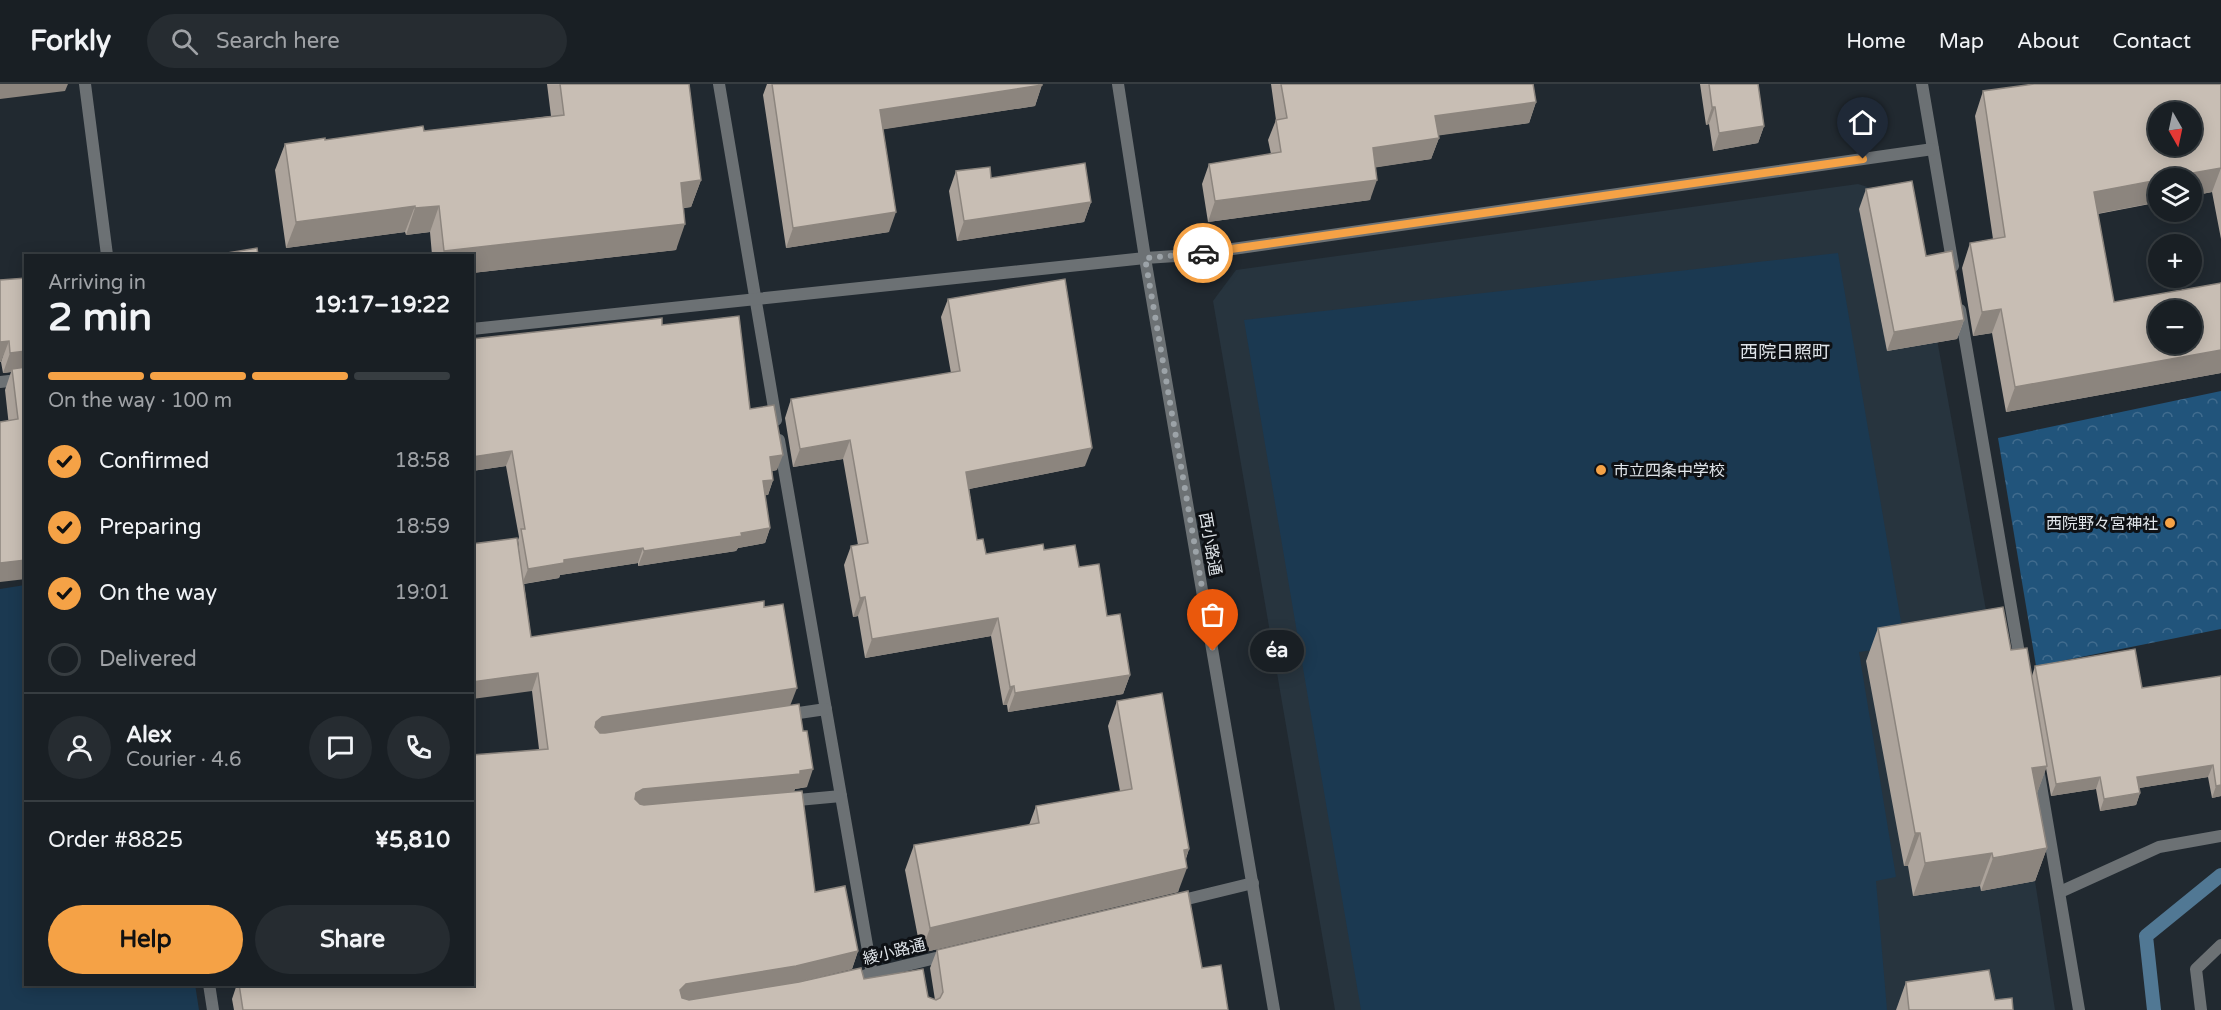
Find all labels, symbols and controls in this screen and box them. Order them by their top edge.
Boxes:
search box [147,14,567,68]
text: Forkly [30,24,111,58]
icon: search [168,25,201,58]
text: Search here [216,28,340,54]
text: Home [1846,29,1906,54]
text: Map [1939,29,1984,54]
text: About [2017,29,2079,54]
text: Contact [2112,29,2191,54]
pin [1837,97,1888,159]
north arrow [2148,102,2202,156]
map controls [2148,102,2202,354]
icon: home [1846,106,1879,139]
button: layers [2148,168,2202,222]
courier [1173,223,1233,283]
button: + [2148,234,2202,288]
icon: car [1187,237,1220,270]
text: Arriving in [48,271,146,295]
text: 19:17–19:22 [313,292,450,318]
text: 2 min [48,294,152,341]
button: − [2148,300,2202,354]
district label: 西院日照町 [1740,341,1830,363]
text: On the way · 100 m [48,389,232,413]
icon: check [48,445,81,478]
text: Confirmed [99,448,209,474]
text: 18:58 [395,449,450,473]
place label: 市立四条中学校 [1613,461,1725,481]
marker: 市立四条中学校 [1594,463,1608,477]
icon: check [48,511,81,544]
street label: 西小路通 [1195,511,1225,577]
text: Preparing [99,514,202,540]
place label: 西院野々宮神社 [2046,514,2158,534]
text: 18:59 [395,515,450,539]
marker: 西院野々宮神社 [2163,516,2177,530]
icon: check [48,577,81,610]
text: On the way [99,580,217,606]
text: 19:01 [395,581,450,605]
pin [1187,589,1238,651]
icon: bag [1196,598,1229,631]
callout: éa [1249,630,1303,672]
text: éa [1266,639,1288,663]
text: Delivered [99,646,197,672]
button: person [48,716,111,779]
button: chat [309,716,372,779]
button: phone [387,716,450,779]
text: Alex [126,722,172,748]
text: Courier · 4.6 [126,748,241,772]
text: Order #8825 [48,827,183,853]
text: ¥5,810 [375,827,450,853]
button: Help [48,905,243,974]
button: Share [255,905,450,974]
street label: 綾小路通 [861,935,928,969]

